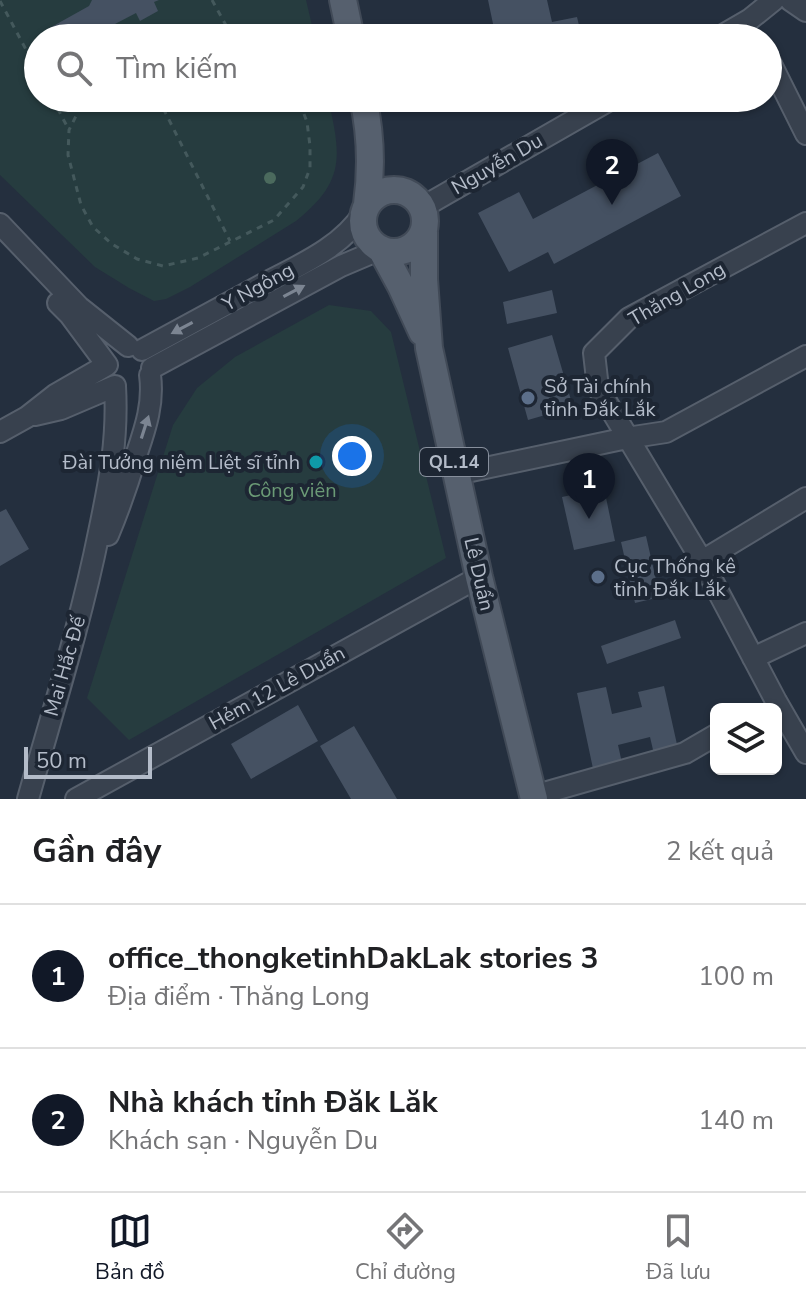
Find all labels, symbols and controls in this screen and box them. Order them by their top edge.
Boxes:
search box [24,24,782,112]
icon: search [52,46,96,90]
text: Tìm kiếm [116,48,238,89]
street label: Nguyễn Du [446,127,548,201]
pin: 2 [586,139,638,205]
street label: Y Ngông [217,256,299,318]
street label: Thăng Long [624,256,730,332]
one-way arrow [283,285,306,298]
one-way arrow [171,322,194,335]
place label: Sở Tài chính tỉnh Đắk Lắk [544,373,657,423]
marker: Sở Tài chính tỉnh Đắk Lắk [519,389,537,407]
one-way arrow [140,415,152,439]
your location [332,436,372,476]
road number: QL.14 [420,448,488,476]
place label: Đài Tưởng niệm Liệt sĩ tỉnh [62,449,300,476]
marker: Đài Tưởng niệm Liệt sĩ tỉnh [307,453,325,471]
pin: 1 [563,453,615,519]
park label: Công viên [247,477,337,504]
street label: Lê Duẩn [457,535,501,613]
place label: Cục Thống kê tỉnh Đắk Lắk [614,553,736,603]
marker: Cục Thống kê tỉnh Đắk Lắk [589,568,607,586]
street label: Mai Hắc Đế [38,612,92,719]
street label: Hẻm 12 Lê Duẩn [204,639,350,737]
map controls [710,703,782,775]
button: layers [710,703,782,775]
scale bar [24,743,152,779]
text: 50 m [36,746,87,776]
text: Gần đây [32,828,161,874]
text: 2 kết quả [666,834,774,869]
text: office_thongketinhDakLak stories 3 [108,938,599,979]
text: 1 [50,959,66,994]
text: 100 m [698,959,774,994]
text: Địa điểm · Thăng Long [108,979,370,1014]
text: Nhà khách tỉnh Đăk Lăk [108,1082,438,1123]
text: 2 [50,1103,66,1138]
text: 140 m [698,1103,774,1138]
text: Khách sạn · Nguyễn Du [108,1123,378,1158]
tab: Bản đồ [95,1209,165,1287]
tab: Chỉ đường [355,1209,456,1287]
tab: Đã lưu [646,1209,711,1287]

